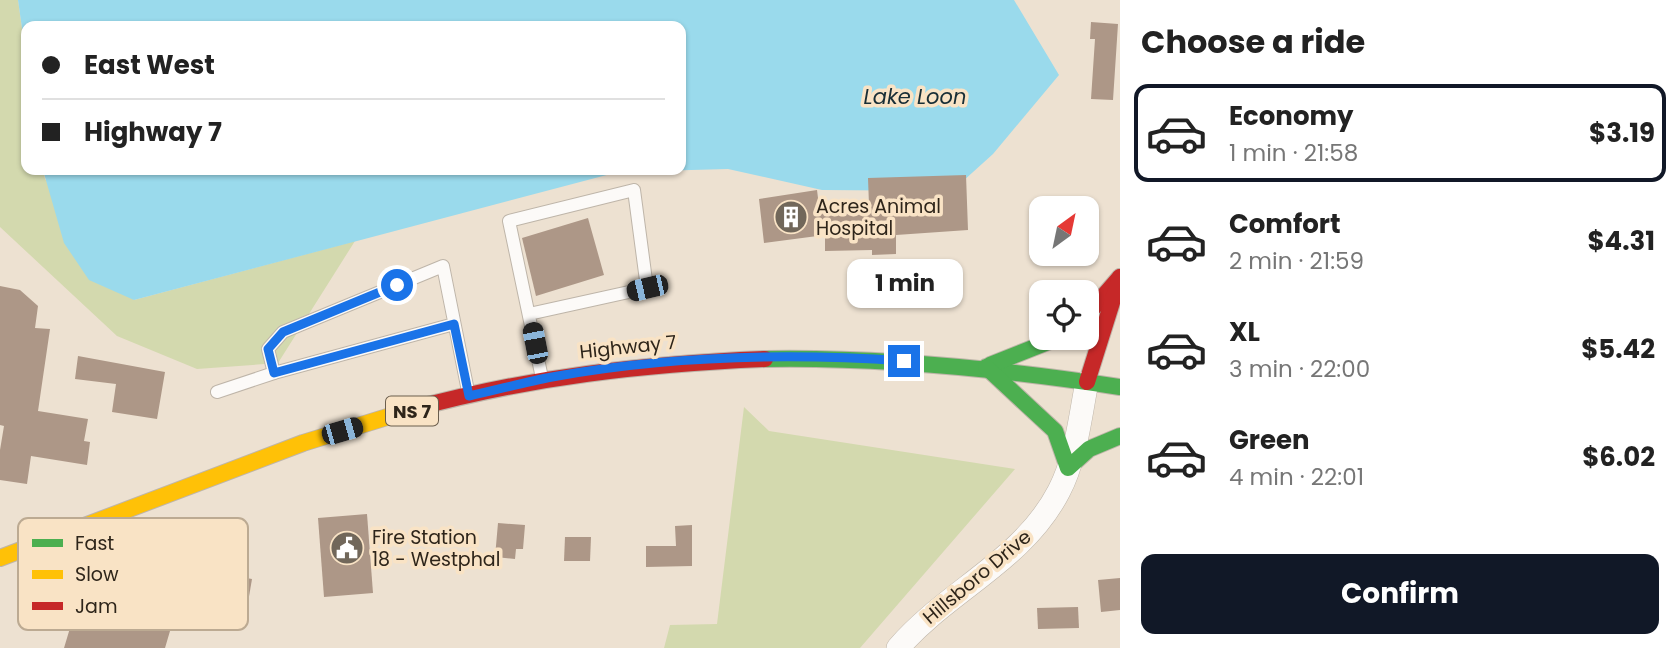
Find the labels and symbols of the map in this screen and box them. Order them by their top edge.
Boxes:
water label: Lake Loon [864,82,966,111]
place label: Acres Animal Hospital [816,193,941,242]
north arrow [1029,196,1099,266]
building icon: Acres Animal Hospital [772,198,810,236]
callout: 1 min [846,260,962,308]
route start [381,269,413,301]
car [625,273,670,303]
car [521,320,550,366]
street label: Highway 7 [578,328,678,366]
route end [888,345,920,377]
road number: NS 7 [386,396,438,426]
car [319,415,366,447]
legend [18,518,248,630]
place label: Fire Station 18 - Westphal [372,524,500,573]
street label: Hillsboro Drive [917,524,1037,630]
public building icon: Fire Station 18 - Westphal [328,529,366,567]
text: Fast [75,530,114,557]
text: Slow [75,561,119,588]
text: Jam [75,593,117,620]

